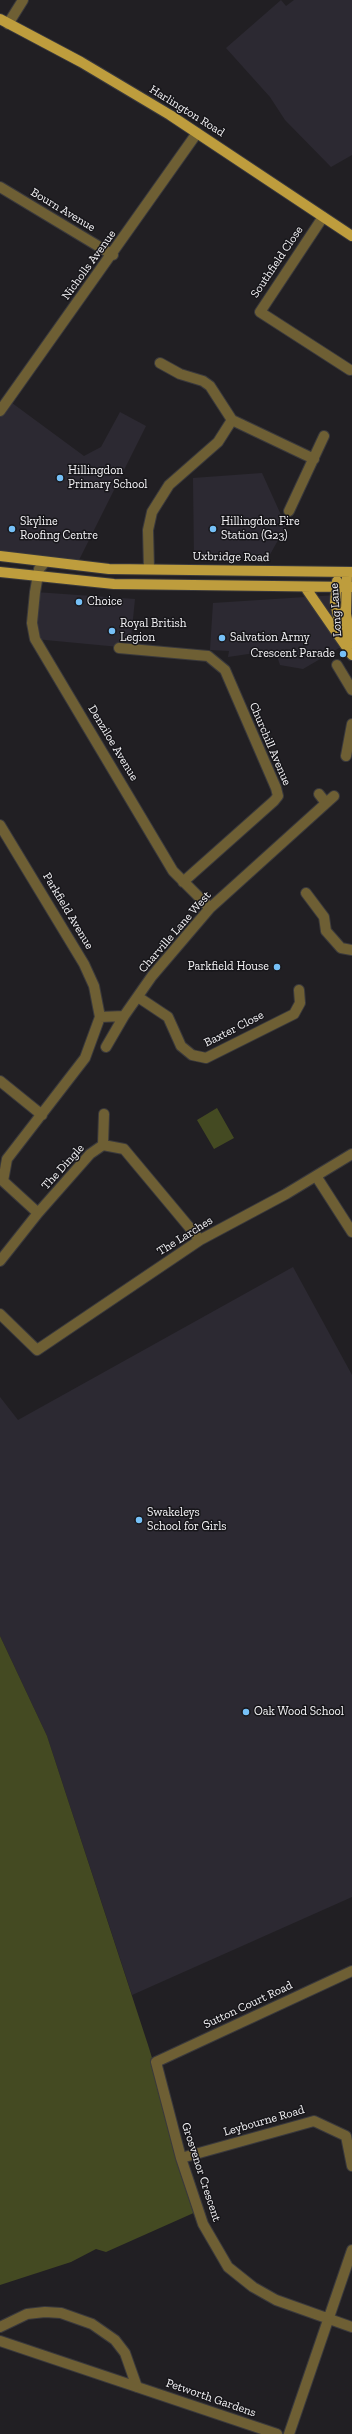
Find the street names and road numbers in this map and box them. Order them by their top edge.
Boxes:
street label: Harlington Road [147,82,227,140]
street label: Bourn Avenue [28,185,98,235]
street label: Southfield Close [248,223,306,301]
street label: Nicholls Avenue [59,227,119,303]
street label: Uxbridge Road [193,549,269,565]
street label: Long Lane [327,583,345,637]
street label: Churchill Avenue [246,700,294,788]
street label: Denziloe Avenue [85,703,141,783]
street label: Parkfield Avenue [39,870,97,952]
street label: Charville Lane West [136,888,214,976]
street label: Baxter Close [202,1008,266,1050]
street label: The Dingle [39,1141,87,1193]
street label: The Larches [154,1213,216,1259]
street label: Sutton Court Road [201,1978,295,2032]
street label: Leybourne Road [222,2103,306,2139]
street label: Grosvenor Crescent [178,2121,224,2223]
street label: Petworth Gardens [164,2376,258,2420]

